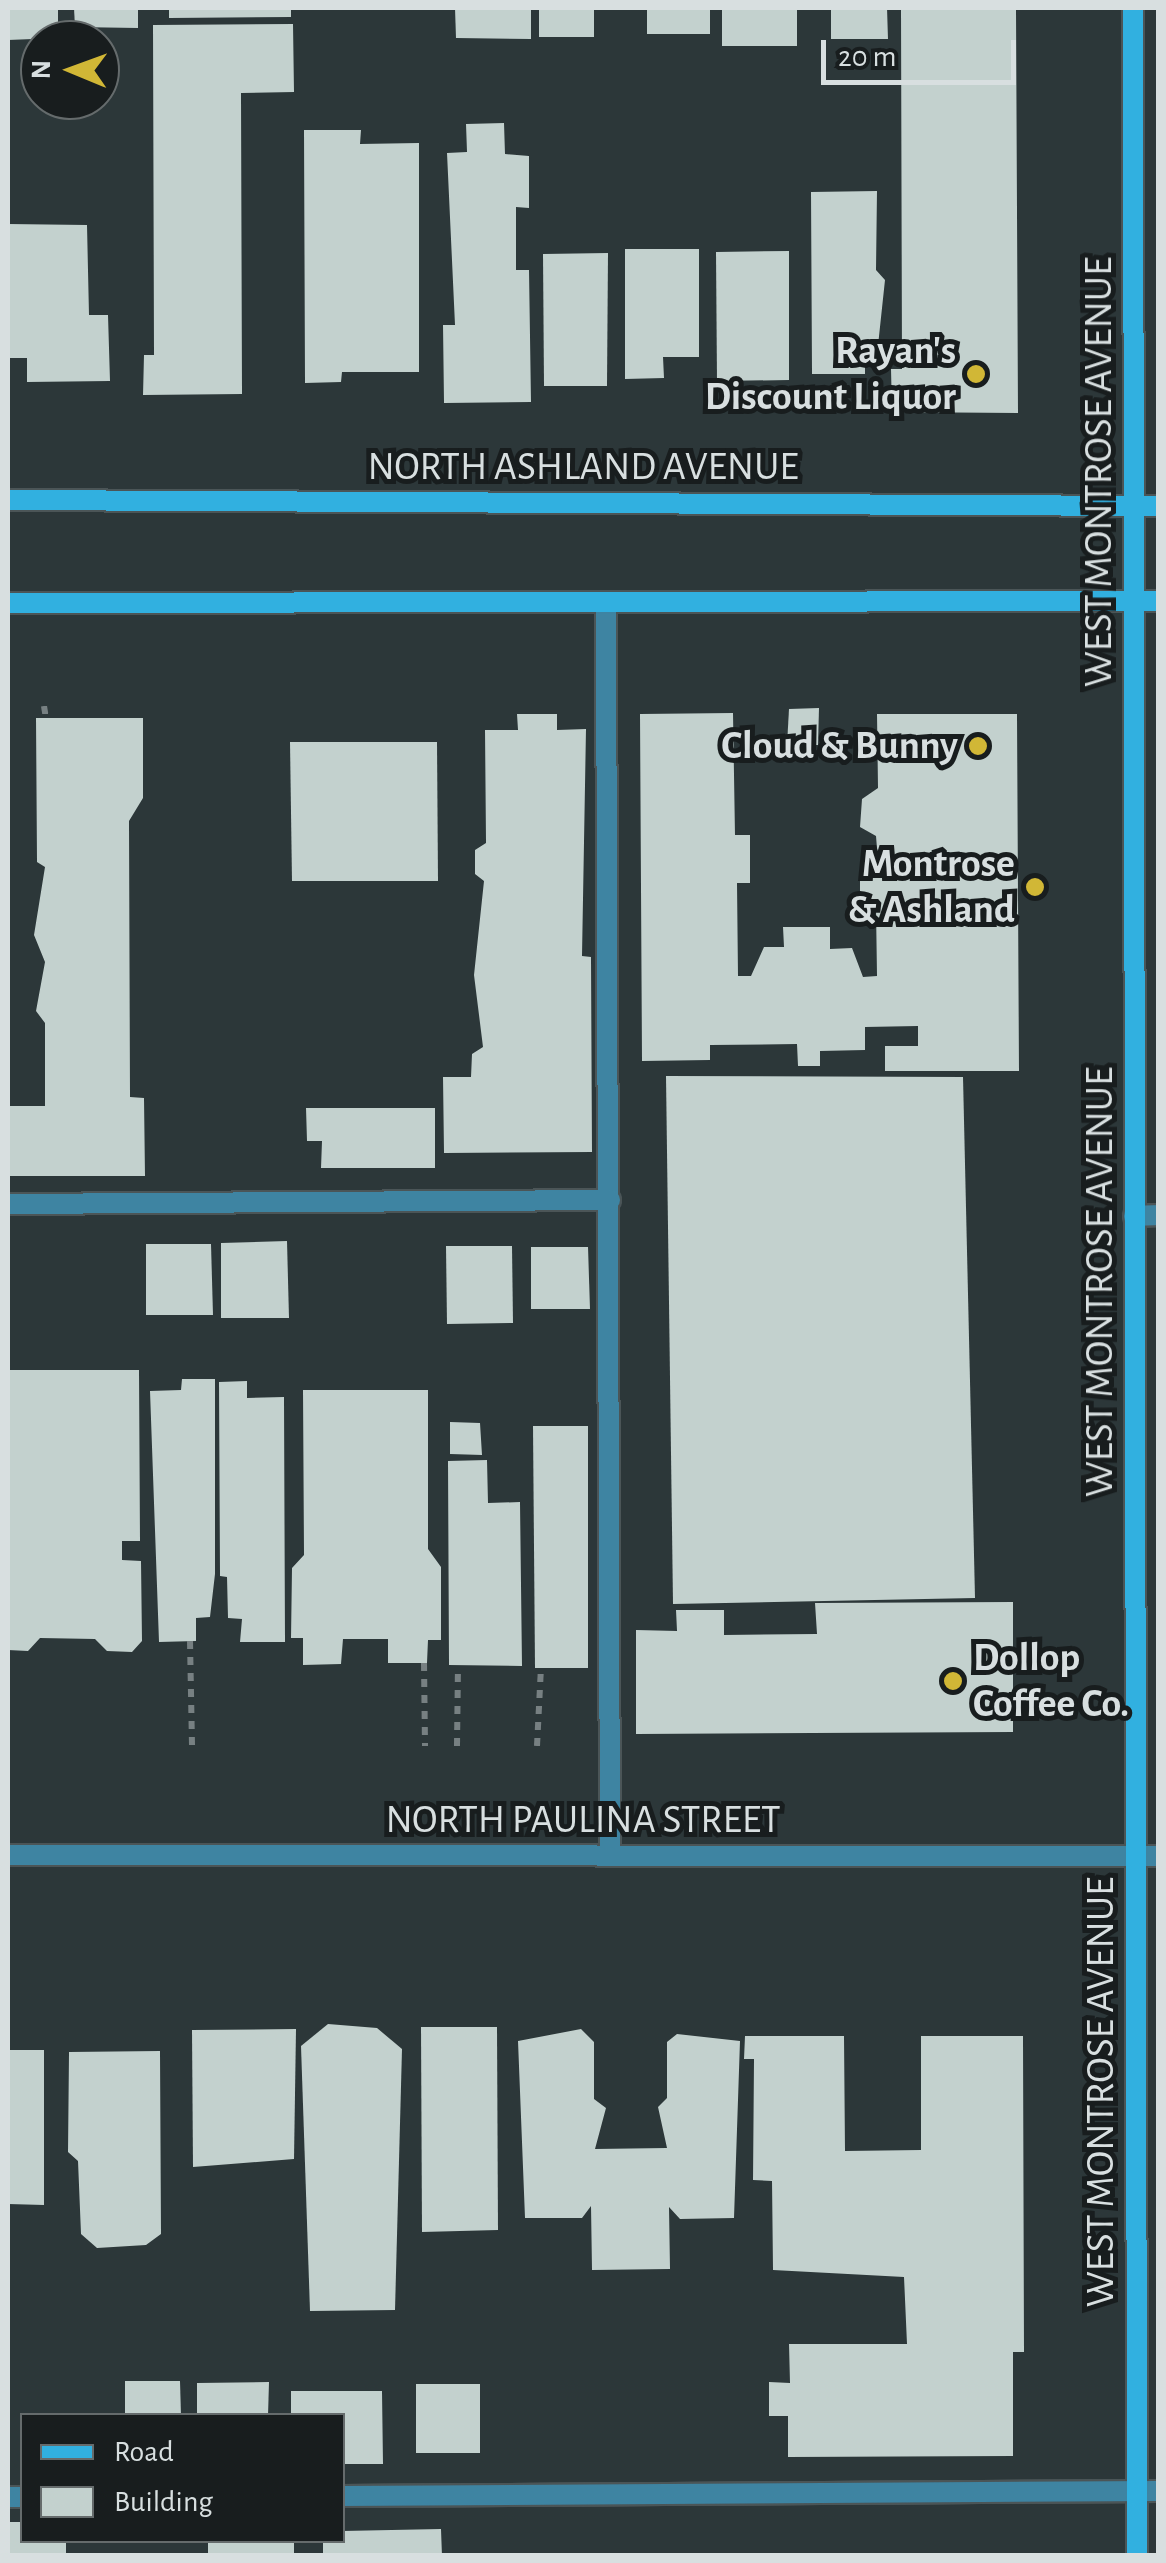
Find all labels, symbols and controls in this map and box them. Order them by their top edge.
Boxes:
north arrow [20,20,120,120]
scale bar [826,20,1021,82]
text: 20 m [838,42,896,72]
text: N [28,60,56,79]
street label: WEST MONTROSE AVENUE [1075,257,1123,687]
place label: Rayan's Discount Liquor [705,327,956,421]
marker: Rayan's Discount Liquor [965,363,987,385]
street label: NORTH ASHLAND AVENUE [368,443,798,491]
place label: Cloud & Bunny [721,722,958,770]
marker: Cloud & Bunny [967,735,989,757]
place label: Montrose & Ashland [848,840,1015,934]
marker: Montrose & Ashland [1024,876,1046,898]
street label: WEST MONTROSE AVENUE [1076,1067,1124,1497]
place label: Dollop Coffee Co. [973,1634,1129,1728]
marker: Dollop Coffee Co. [942,1670,964,1692]
street label: NORTH PAULINA STREET [385,1796,781,1844]
street label: WEST MONTROSE AVENUE [1077,1877,1125,2307]
legend [20,2413,345,2543]
text: Road [114,2437,174,2467]
text: Building [114,2487,213,2517]

